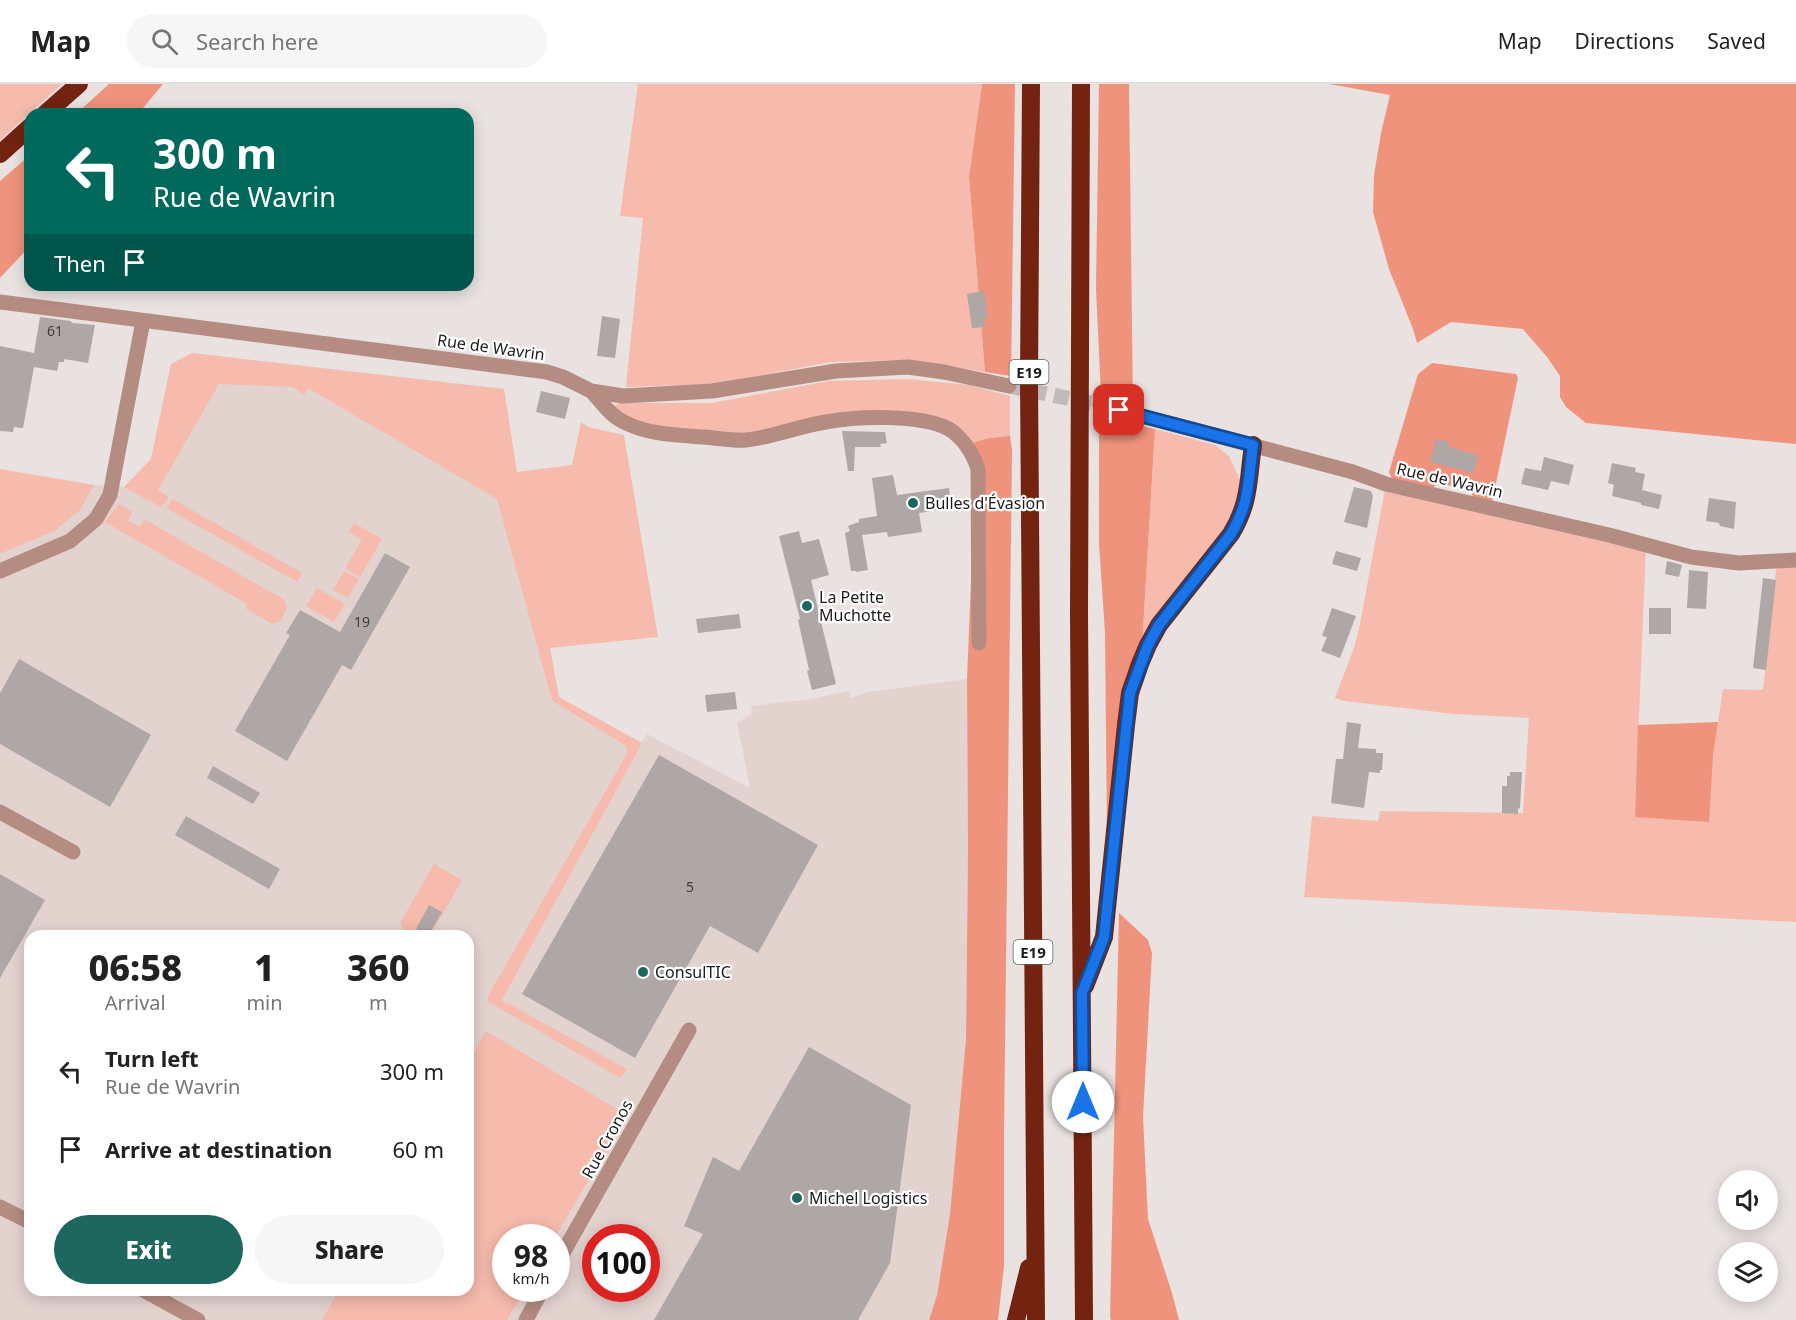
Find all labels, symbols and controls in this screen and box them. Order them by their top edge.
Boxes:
search box [127,14,547,68]
text: Map [30,22,91,60]
icon: search [148,25,181,58]
text: Search here [196,26,318,56]
text: Map [1498,27,1542,55]
text: Directions [1575,27,1674,55]
text: Saved [1707,27,1766,55]
text: 300 m [153,124,277,181]
icon: left [54,132,132,210]
text: Rue de Wavrin [153,178,336,215]
icon: arrive [118,246,151,279]
text: Then [54,248,106,278]
house number: 61 [47,321,63,340]
street label: Rue de Wavrin [436,329,546,365]
road number: E19 [1010,360,1048,384]
pin [1093,384,1144,435]
icon: arrive [1102,393,1135,426]
street label: Rue de Wavrin [1395,457,1505,503]
place label: Bulles d'Évasion [925,492,1045,514]
marker: Bulles d'Évasion [906,496,920,510]
place label: La Petite Muchotte [819,586,891,626]
marker: La Petite Muchotte [800,599,814,613]
house number: 19 [354,612,370,631]
house number: 5 [686,877,694,896]
road number: E19 [1014,940,1052,964]
text: 06:58 [88,943,182,992]
text: 1 [254,943,275,992]
text: 360 [347,943,410,992]
place label: ConsulTIC [655,961,731,983]
marker: ConsulTIC [636,965,650,979]
text: Arrival [105,989,166,1016]
text: min [246,989,283,1016]
text: m [369,989,388,1016]
text: Turn left [105,1043,199,1073]
icon: left [54,1055,87,1088]
text: 300 m [380,1056,444,1086]
position arrow [1051,1070,1115,1134]
text: Rue de Wavrin [105,1073,240,1100]
street label: Rue Cronos [576,1096,638,1182]
icon: arrive [54,1133,87,1166]
text: Arrive at destination [105,1134,332,1164]
text: 60 m [393,1134,444,1164]
map controls [1718,1170,1778,1302]
button: sound [1718,1170,1778,1230]
place label: Michel Logistics [809,1187,927,1209]
marker: Michel Logistics [790,1191,804,1205]
button: Exit [54,1215,243,1284]
button: Share [255,1215,444,1284]
speed limit sign: 100 [582,1224,660,1302]
text: 98 [514,1235,548,1276]
button: layers [1718,1242,1778,1302]
text: km/h [513,1268,549,1288]

